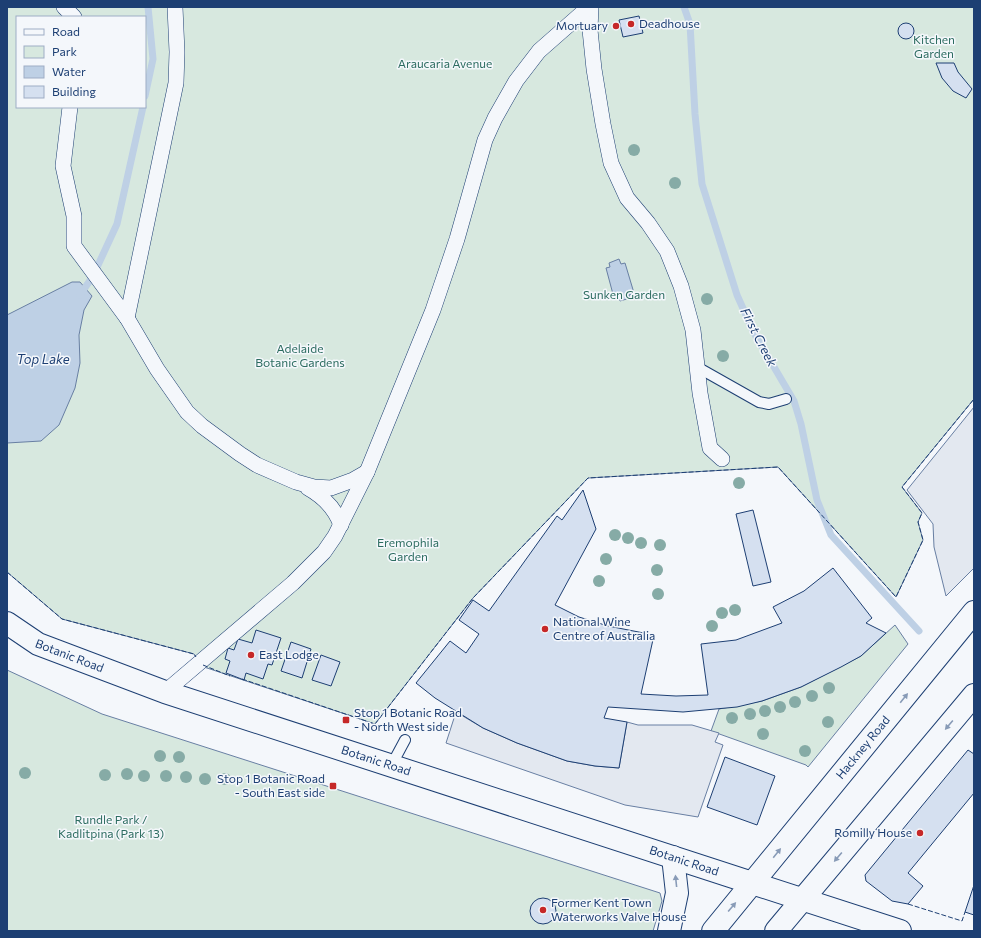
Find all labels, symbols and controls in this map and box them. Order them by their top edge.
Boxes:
legend [16,16,146,108]
place label: Deadhouse [639,16,700,30]
place label: Mortuary [556,18,608,32]
marker: Deadhouse [626,19,636,29]
marker: Mortuary [611,21,621,31]
text: Road [52,24,80,38]
park label: Kitchen Garden [913,32,955,60]
text: Park [52,44,78,58]
park label: Araucaria Avenue [398,56,492,70]
text: Water [52,64,86,78]
text: Building [52,84,96,98]
park label: Sunken Garden [583,287,665,301]
water label: First Creek [737,305,781,370]
park label: Adelaide Botanic Gardens [255,341,345,369]
water label: Top Lake [16,351,70,367]
park label: Eremophila Garden [377,535,439,563]
place label: National Wine Centre of Australia [553,614,655,642]
marker: National Wine Centre of Australia [540,624,550,634]
street label: Botanic Road [33,636,106,674]
place label: East Lodge [259,647,319,661]
marker: East Lodge [246,650,256,660]
one-way arrow [899,692,908,703]
place label: Stop 1 Botanic Road - North West side [354,705,462,733]
street label: Hackney Road [832,713,892,781]
marker: Stop 1 Botanic Road - North West side [341,715,351,725]
one-way arrow [944,720,953,730]
street label: Botanic Road [340,742,413,778]
place label: Stop 1 Botanic Road - South East side [217,771,325,799]
marker: Stop 1 Botanic Road - South East side [328,781,338,791]
park label: Rundle Park / Kadlitpina (Park 13) [58,812,164,840]
place label: Romilly House [834,825,912,839]
marker: Romilly House [915,828,925,838]
street label: Botanic Road [648,842,721,878]
one-way arrow [772,847,781,858]
one-way arrow [834,851,843,862]
one-way arrow [673,875,679,887]
place label: Former Kent Town Waterworks Valve House [551,895,687,923]
one-way arrow [728,901,737,912]
marker: Former Kent Town Waterworks Valve House [538,905,548,915]

